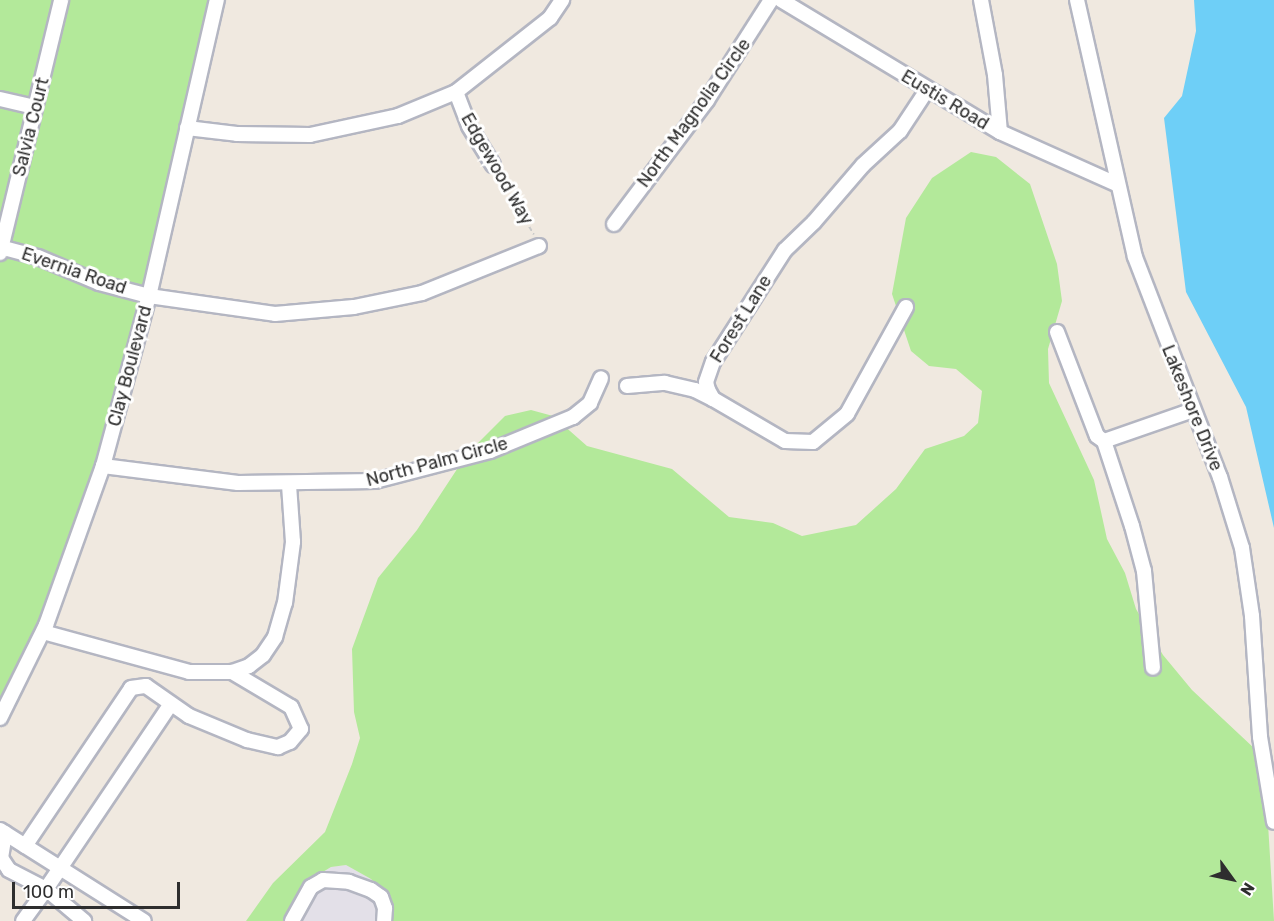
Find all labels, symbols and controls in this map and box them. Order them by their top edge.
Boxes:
street label: North Magnolia Circle [633,34,755,192]
street label: Eustis Road [897,65,993,135]
street label: Salvia Court [8,75,54,179]
street label: Edgewood Way [456,109,538,229]
street label: Evernia Road [19,243,129,299]
street label: Forest Lane [706,271,776,367]
street label: Clay Boulevard [103,303,157,429]
street label: Lakeshore Drive [1157,342,1227,474]
street label: North Palm Circle [364,433,510,491]
north arrow [1202,849,1262,909]
scale bar [15,870,183,908]
text: N [1236,879,1259,899]
text: 100 m [23,881,74,903]

